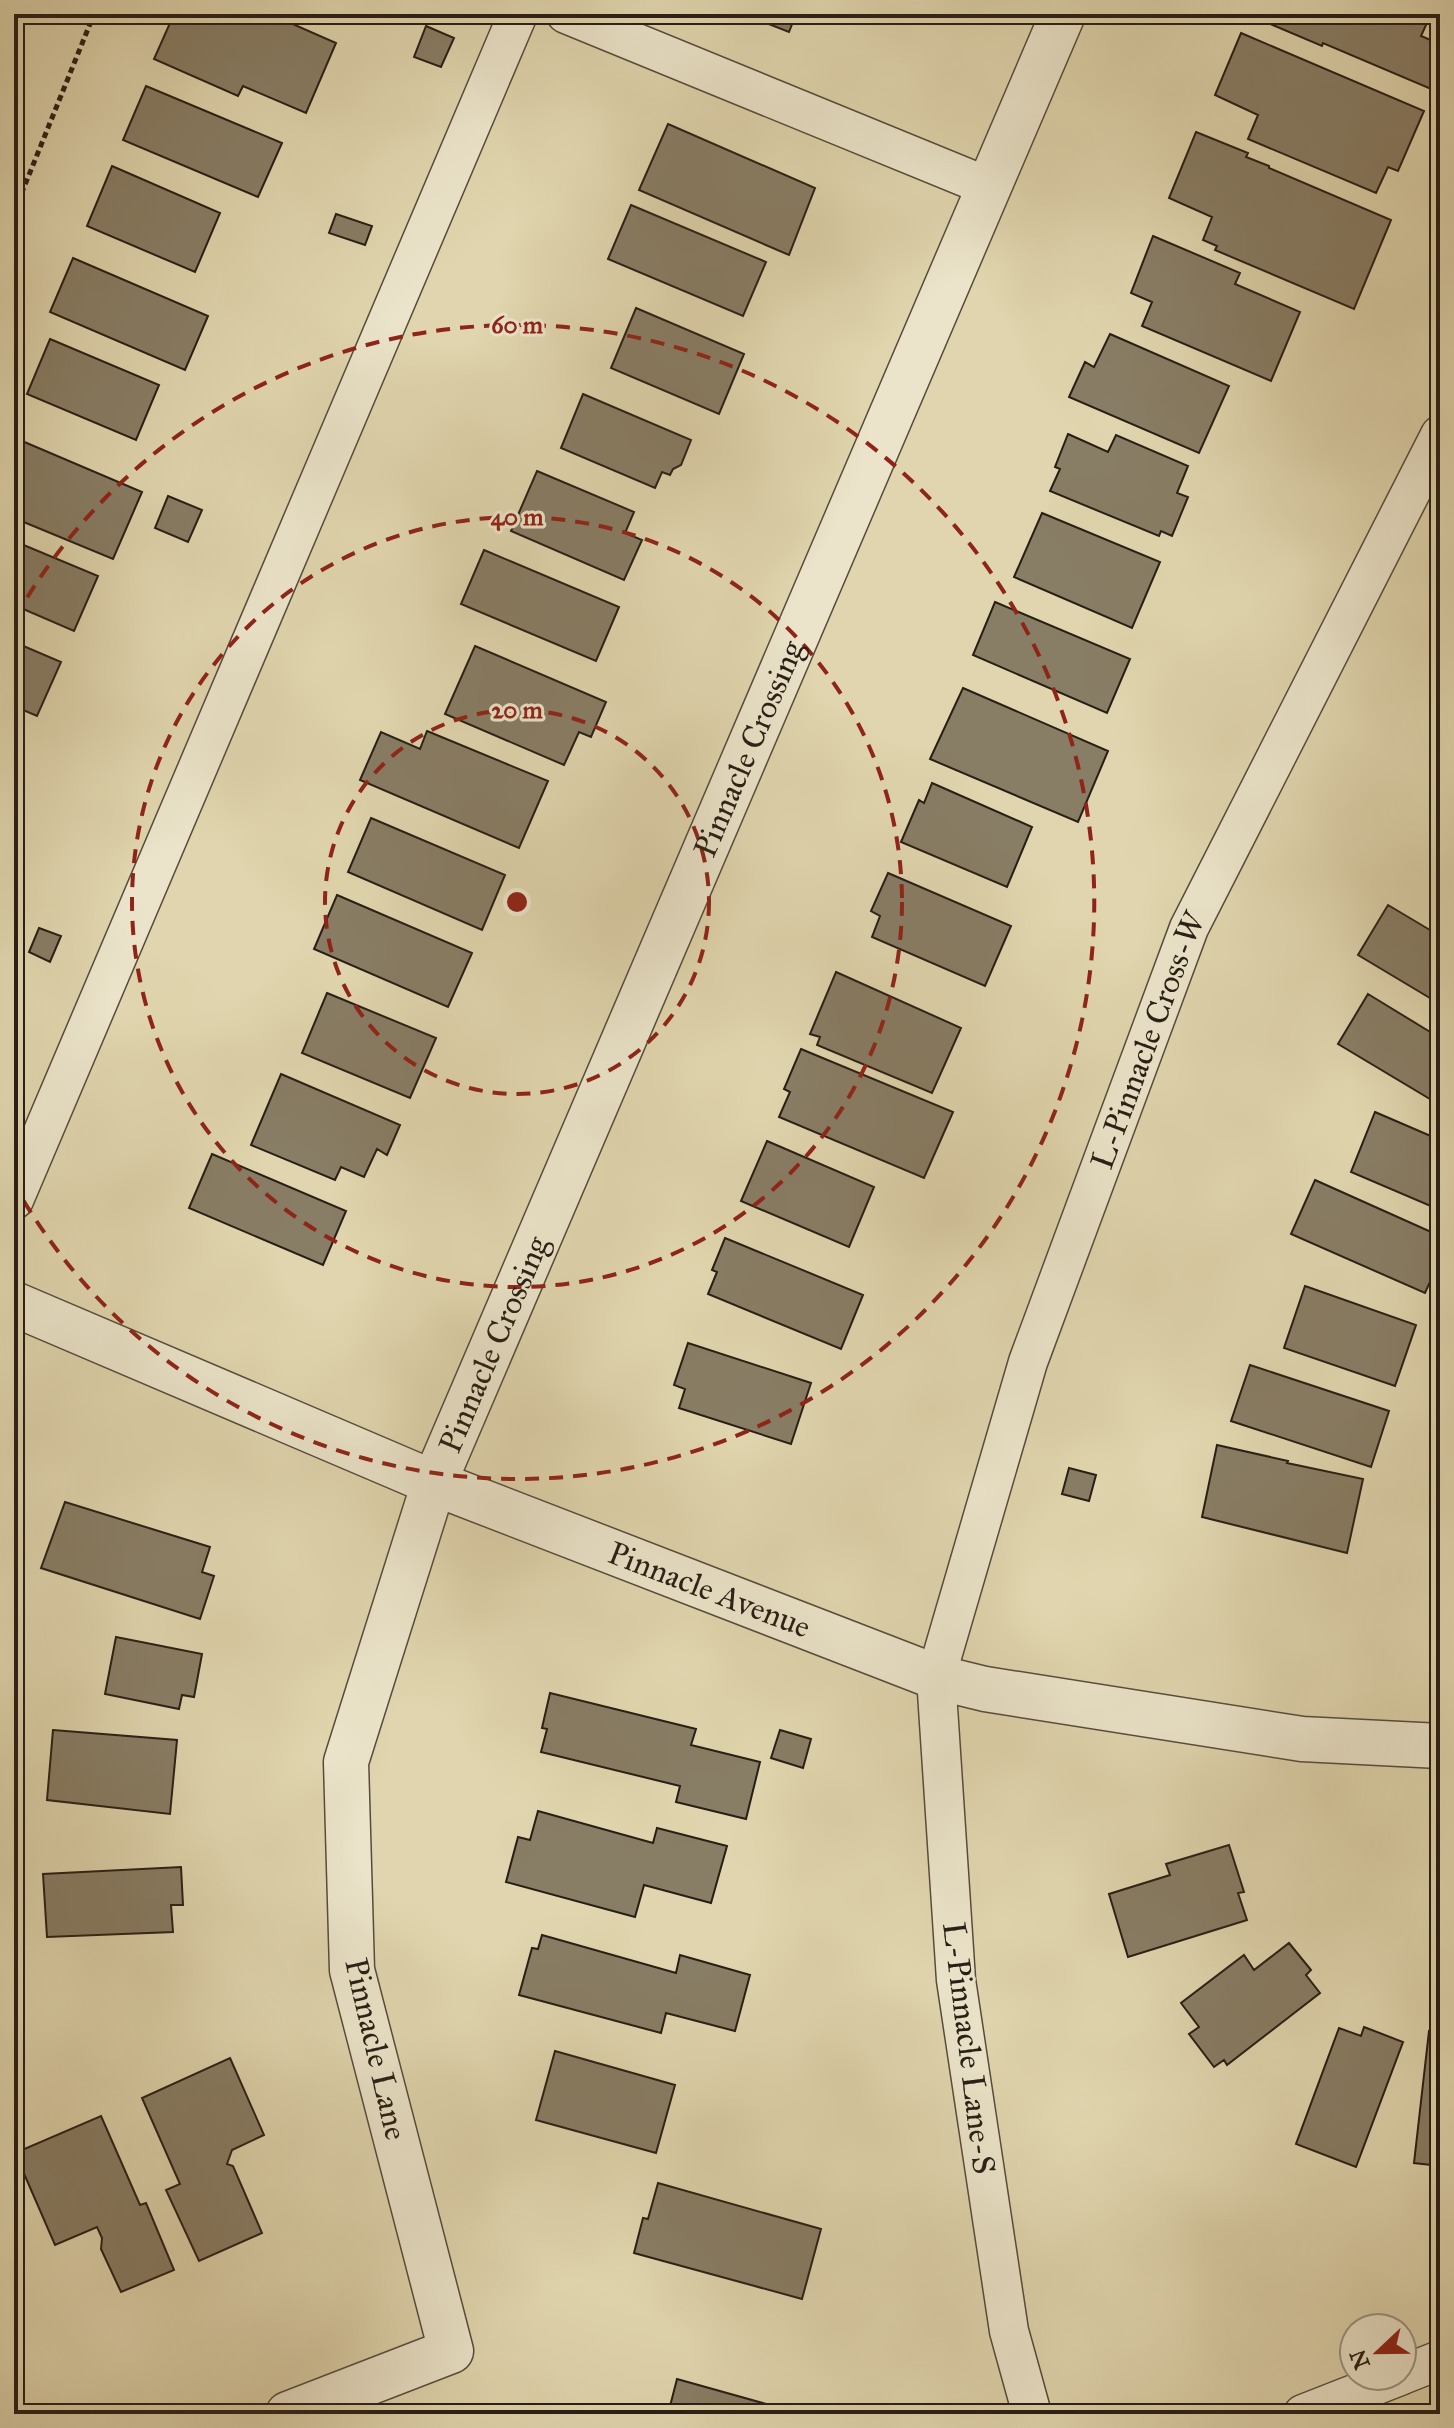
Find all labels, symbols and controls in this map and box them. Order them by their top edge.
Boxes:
text: 60 m [491,310,544,340]
text: 40 m [491,502,544,532]
street label: Pinnacle Crossing [685,633,812,863]
text: 20 m [491,695,543,725]
centre of rings [503,888,531,916]
street label: L-Pinnacle Cross-W [1082,905,1214,1174]
street label: Pinnacle Crossing [430,1229,557,1459]
street label: Pinnacle Avenue [603,1533,816,1646]
street label: L-Pinnacle Lane-S [934,1920,1004,2176]
street label: Pinnacle Lane [336,1954,416,2144]
north arrow [1338,2312,1418,2392]
text: N [1344,2345,1376,2373]

